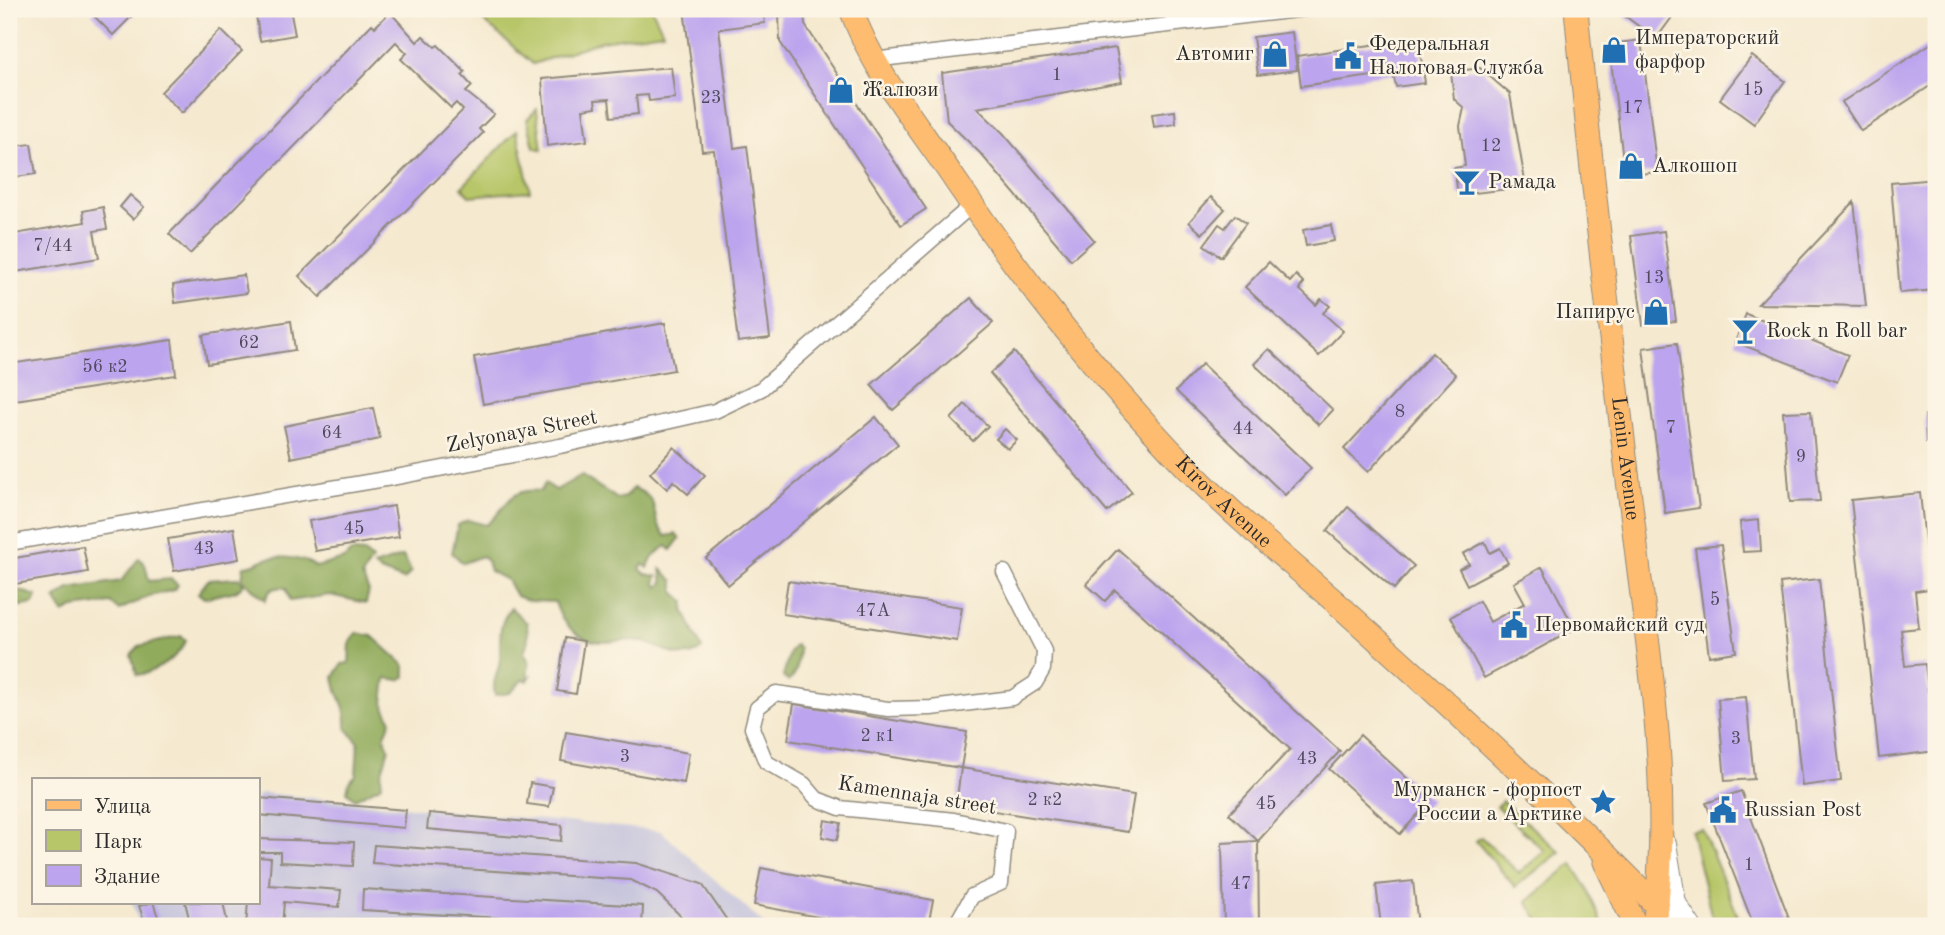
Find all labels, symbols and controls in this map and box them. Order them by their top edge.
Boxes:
place label: Императорский фарфор [1635,28,1779,73]
place label: Федеральная Налоговая Служба [1369,34,1544,79]
shop icon: Императорский фарфор [1599,35,1629,65]
shop icon: Автомиг [1260,39,1290,69]
public building icon: Федеральная Налоговая Служба [1333,41,1363,71]
place label: Автомиг [1175,44,1254,65]
house number: 1 [1052,66,1062,84]
shop icon: Жалюзи [826,75,856,105]
place label: Жалюзи [862,80,938,101]
house number: 15 [1743,81,1763,99]
house number: 23 [701,89,721,107]
house number: 17 [1623,99,1643,117]
house number: 12 [1481,137,1501,155]
shop icon: Алкошоп [1616,151,1646,181]
place label: Алкошоп [1652,156,1738,177]
bar icon: Рамада [1452,167,1482,197]
place label: Рамада [1488,172,1556,193]
house number: 7/44 [33,237,73,255]
house number: 13 [1644,269,1664,287]
shop icon: Папирус [1641,297,1671,327]
place label: Папирус [1556,302,1635,323]
bar icon: Rock n Roll bar [1730,316,1760,346]
place label: Rock n Roll bar [1766,321,1907,342]
house number: 62 [239,334,259,352]
house number: 56 к2 [82,358,128,376]
street label: Lenin Avenue [1607,395,1643,521]
house number: 8 [1395,403,1405,421]
street label: Zelyonaya Street [445,407,599,457]
house number: 7 [1666,419,1676,437]
house number: 44 [1233,420,1253,438]
house number: 64 [322,424,342,442]
house number: 9 [1796,448,1806,466]
street label: Kirov Avenue [1171,452,1276,552]
house number: 45 [344,520,364,538]
house number: 43 [194,540,214,558]
house number: 5 [1710,591,1720,609]
house number: 47А [856,602,891,620]
public building icon: Первомайский суд [1499,610,1529,640]
place label: Первомайский суд [1535,615,1705,636]
house number: 2 к1 [861,727,895,745]
house number: 3 [1731,730,1741,748]
house number: 3 [620,748,630,766]
house number: 43 [1297,750,1317,768]
street label: Kamennaja street [836,773,998,819]
legend [32,778,259,904]
place label: Мурманск - форпост России а Арктике [1393,780,1582,825]
place icon: Мурманск - форпост России а Арктике [1588,787,1618,817]
house number: 2 к2 [1028,791,1062,809]
house number: 45 [1256,795,1276,813]
public building icon: Russian Post [1708,795,1738,825]
text: Улица [94,797,151,818]
place label: Russian Post [1744,800,1862,821]
text: Парк [94,832,143,853]
house number: 1 [1744,856,1754,874]
text: Здание [94,867,160,888]
house number: 47 [1231,875,1251,893]

